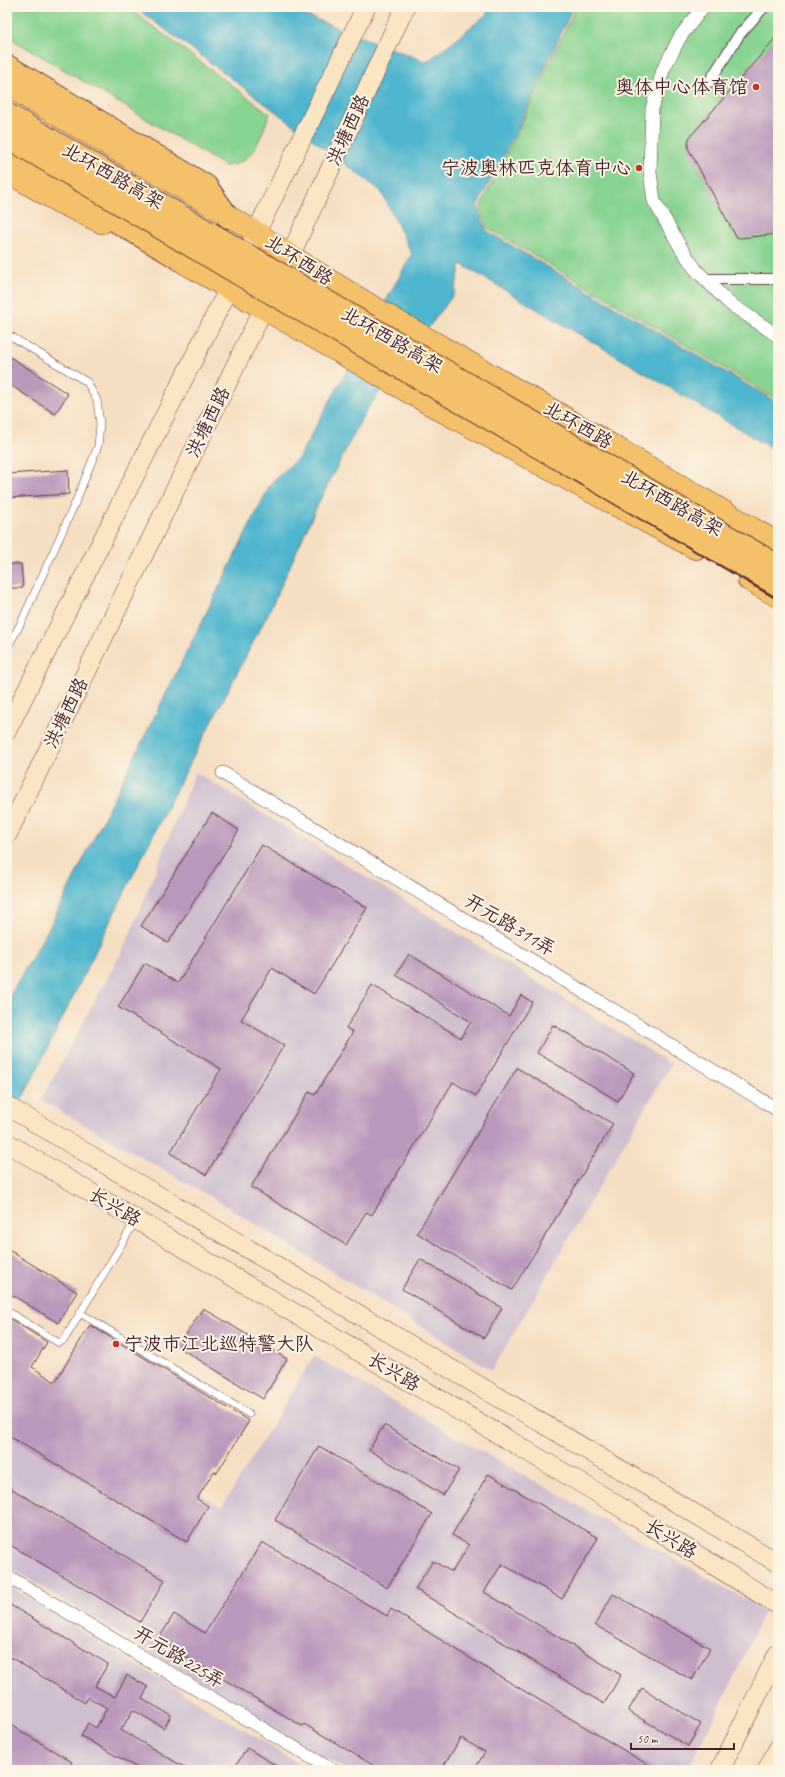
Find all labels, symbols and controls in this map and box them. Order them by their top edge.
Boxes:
place label: 奥体中心体育馆 [615,75,748,99]
marker: 奥体中心体育馆 [751,82,761,92]
street label: 洪塘西路 [321,90,375,170]
street label: 北环西路高架 [58,137,168,215]
place label: 宁波奥林匹克体育中心 [441,156,631,180]
marker: 宁波奥林匹克体育中心 [634,163,644,173]
street label: 北环西路 [261,229,337,291]
street label: 北环西路高架 [337,301,447,379]
street label: 洪塘西路 [181,383,235,461]
street label: 北环西路 [539,396,617,454]
street label: 北环西路高架 [617,464,727,542]
street label: 洪塘西路 [39,674,93,752]
street label: 开元路311弄 [460,889,560,961]
street label: 长兴路 [84,1182,146,1232]
place label: 宁波市江北巡特警大队 [124,1332,314,1356]
marker: 宁波市江北巡特警大队 [111,1339,121,1349]
street label: 长兴路 [363,1347,425,1397]
street label: 长兴路 [640,1514,702,1564]
street label: 开元路225弄 [129,1621,229,1693]
scale bar [631,1725,734,1751]
text: 50 m [637,1731,659,1747]

